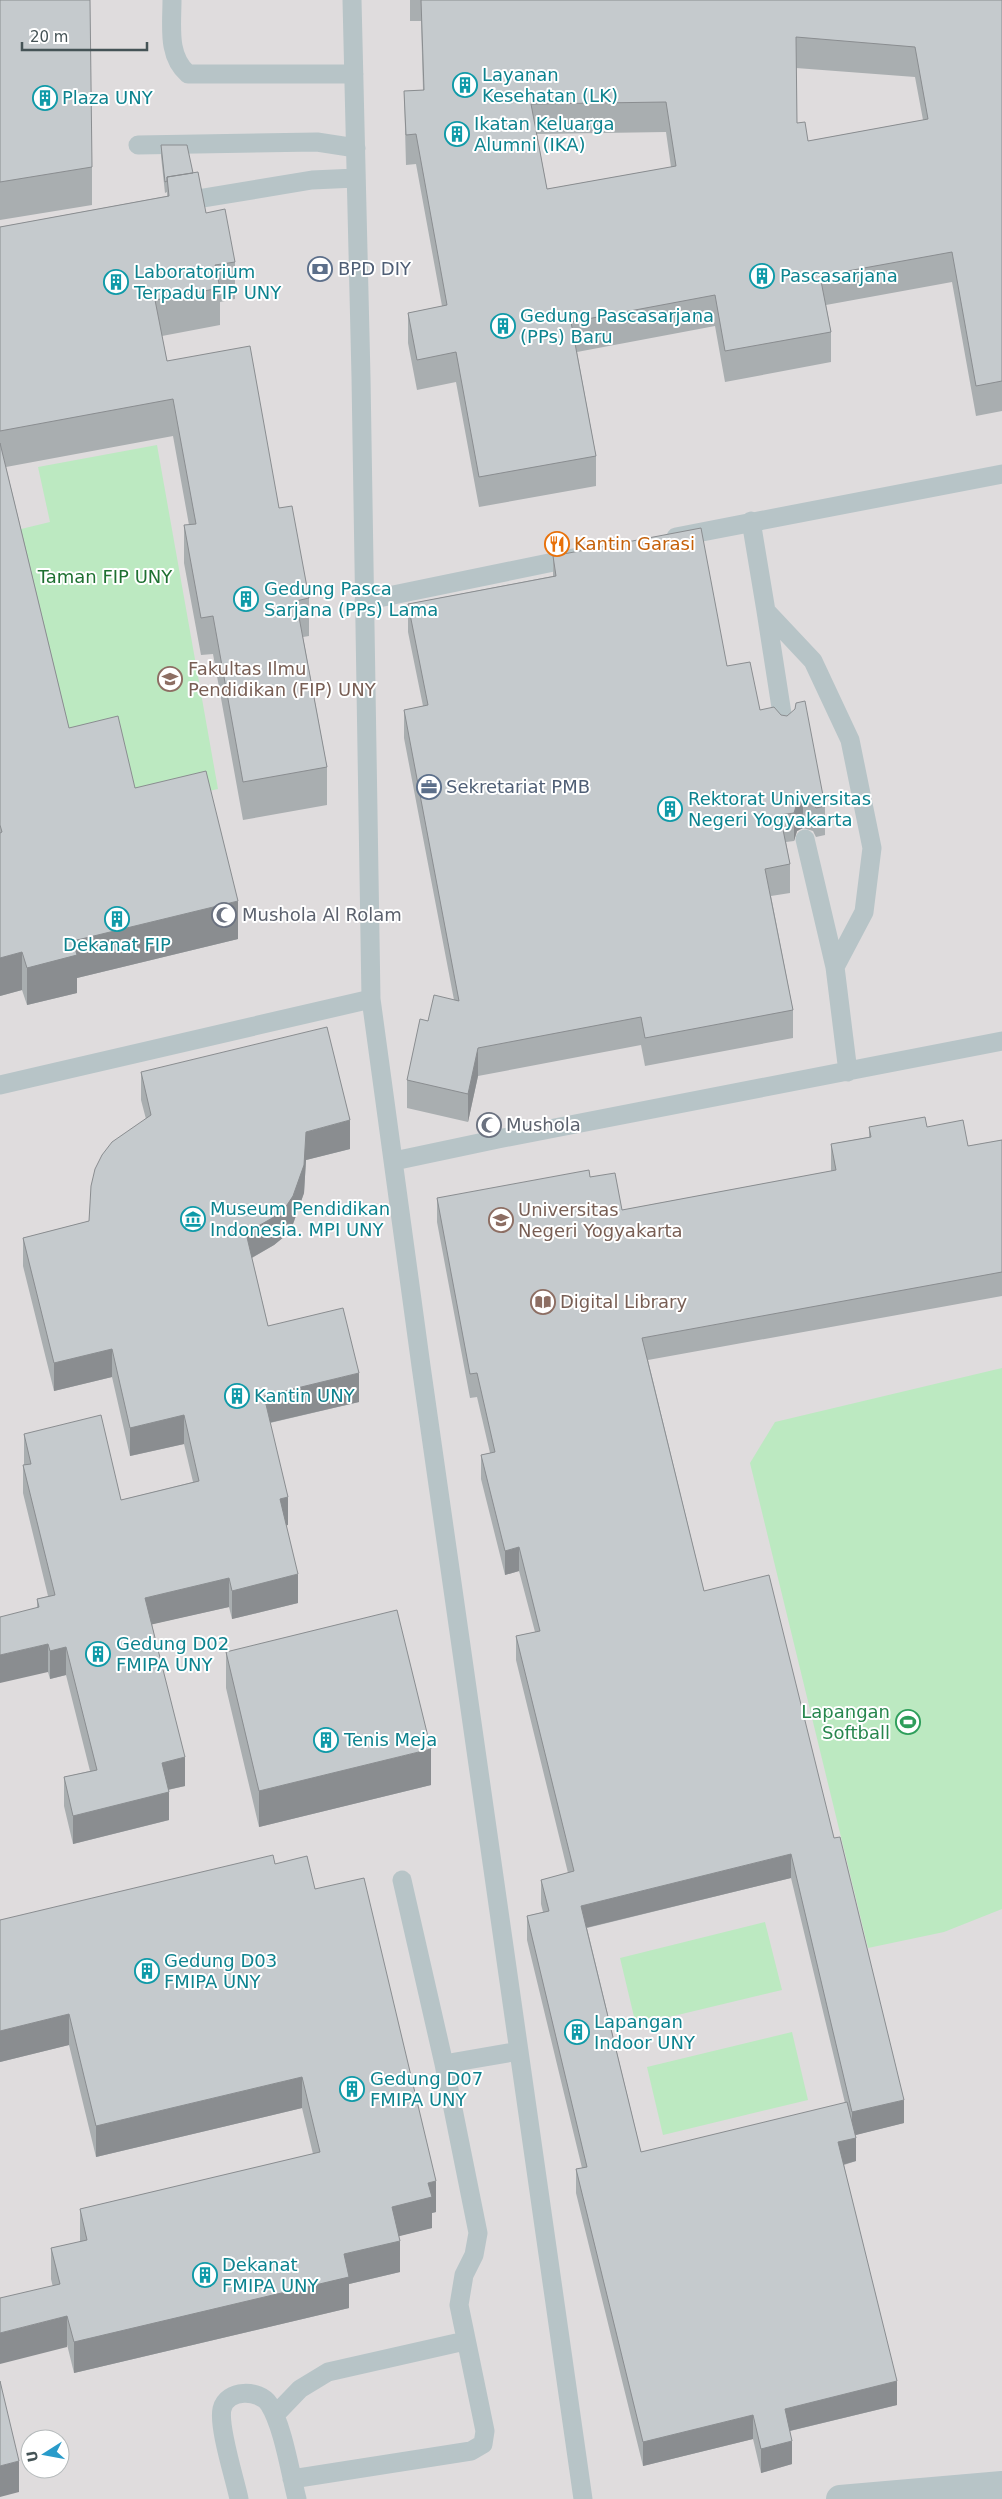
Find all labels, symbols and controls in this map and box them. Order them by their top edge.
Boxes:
scale bar [22,20,148,52]
text: 20 m [30,28,68,46]
place label: Layanan Kesehatan (LK) [482,64,618,106]
building icon: Layanan Kesehatan (LK) [452,72,478,98]
building icon: Plaza UNY [32,85,58,111]
place label: Plaza UNY [62,87,154,108]
place label: Ikatan Keluarga Alumni (IKA) [474,113,615,155]
building icon: Ikatan Keluarga Alumni (IKA) [444,121,470,147]
bank icon: BPD DIY [307,256,333,282]
place label: BPD DIY [338,258,412,279]
place label: Laboratorium Terpadu FIP UNY [133,261,282,303]
building icon: Pascasarjana [749,263,775,289]
place label: Pascasarjana [780,265,898,286]
building icon: Laboratorium Terpadu FIP UNY [103,269,129,295]
place label: Gedung Pascasarjana (PPs) Baru [520,305,714,347]
building icon: Gedung Pascasarjana (PPs) Baru [490,313,516,339]
restaurant icon: Kantin Garasi [544,531,570,557]
place label: Kantin Garasi [574,533,695,554]
park label: Taman FIP UNY [37,566,173,587]
place label: Gedung Pasca Sarjana (PPs) Lama [264,578,438,620]
building icon: Gedung Pasca Sarjana (PPs) Lama [233,586,259,612]
place label: Fakultas Ilmu Pendidikan (FIP) UNY [188,658,377,700]
school or university icon: Fakultas Ilmu Pendidikan (FIP) UNY [157,666,183,692]
office icon: Sekretariat PMB [416,774,442,800]
place label: Sekretariat PMB [446,776,590,797]
place label: Rektorat Universitas Negeri Yogyakarta [688,788,871,830]
building icon: Rektorat Universitas Negeri Yogyakarta [657,796,683,822]
mosque icon: Mushola Al Rolam [211,902,237,928]
place label: Mushola Al Rolam [242,904,402,925]
building icon: Dekanat FIP [104,906,130,932]
place label: Dekanat FIP [63,934,171,955]
mosque icon: Mushola [476,1112,502,1138]
place label: Mushola [506,1114,581,1135]
place label: Museum Pendidikan Indonesia. MPI UNY [210,1198,390,1240]
place label: Universitas Negeri Yogyakarta [518,1199,683,1241]
museum icon: Museum Pendidikan Indonesia. MPI UNY [180,1206,206,1232]
school or university icon: Universitas Negeri Yogyakarta [488,1207,514,1233]
library icon: Digital Library [530,1289,556,1315]
place label: Digital Library [560,1291,687,1312]
building icon: Kantin UNY [224,1383,250,1409]
place label: Kantin UNY [254,1385,356,1406]
place label: Gedung D02 FMIPA UNY [116,1633,229,1675]
building icon: Gedung D02 FMIPA UNY [85,1641,111,1667]
place label: Lapangan Softball [801,1701,890,1743]
sports icon: Lapangan Softball [895,1709,921,1735]
building icon: Tenis Meja [313,1727,339,1753]
place label: Tenis Meja [343,1729,437,1750]
place label: Gedung D03 FMIPA UNY [164,1950,277,1992]
building icon: Gedung D03 FMIPA UNY [134,1958,160,1984]
place label: Lapangan Indoor UNY [594,2011,696,2053]
building icon: Lapangan Indoor UNY [564,2019,590,2045]
place label: Gedung D07 FMIPA UNY [370,2068,483,2110]
building icon: Gedung D07 FMIPA UNY [339,2076,365,2102]
place label: Dekanat FMIPA UNY [222,2254,320,2296]
building icon: Dekanat FMIPA UNY [192,2262,218,2288]
north arrow [20,2429,70,2479]
text: U [23,2449,41,2464]

